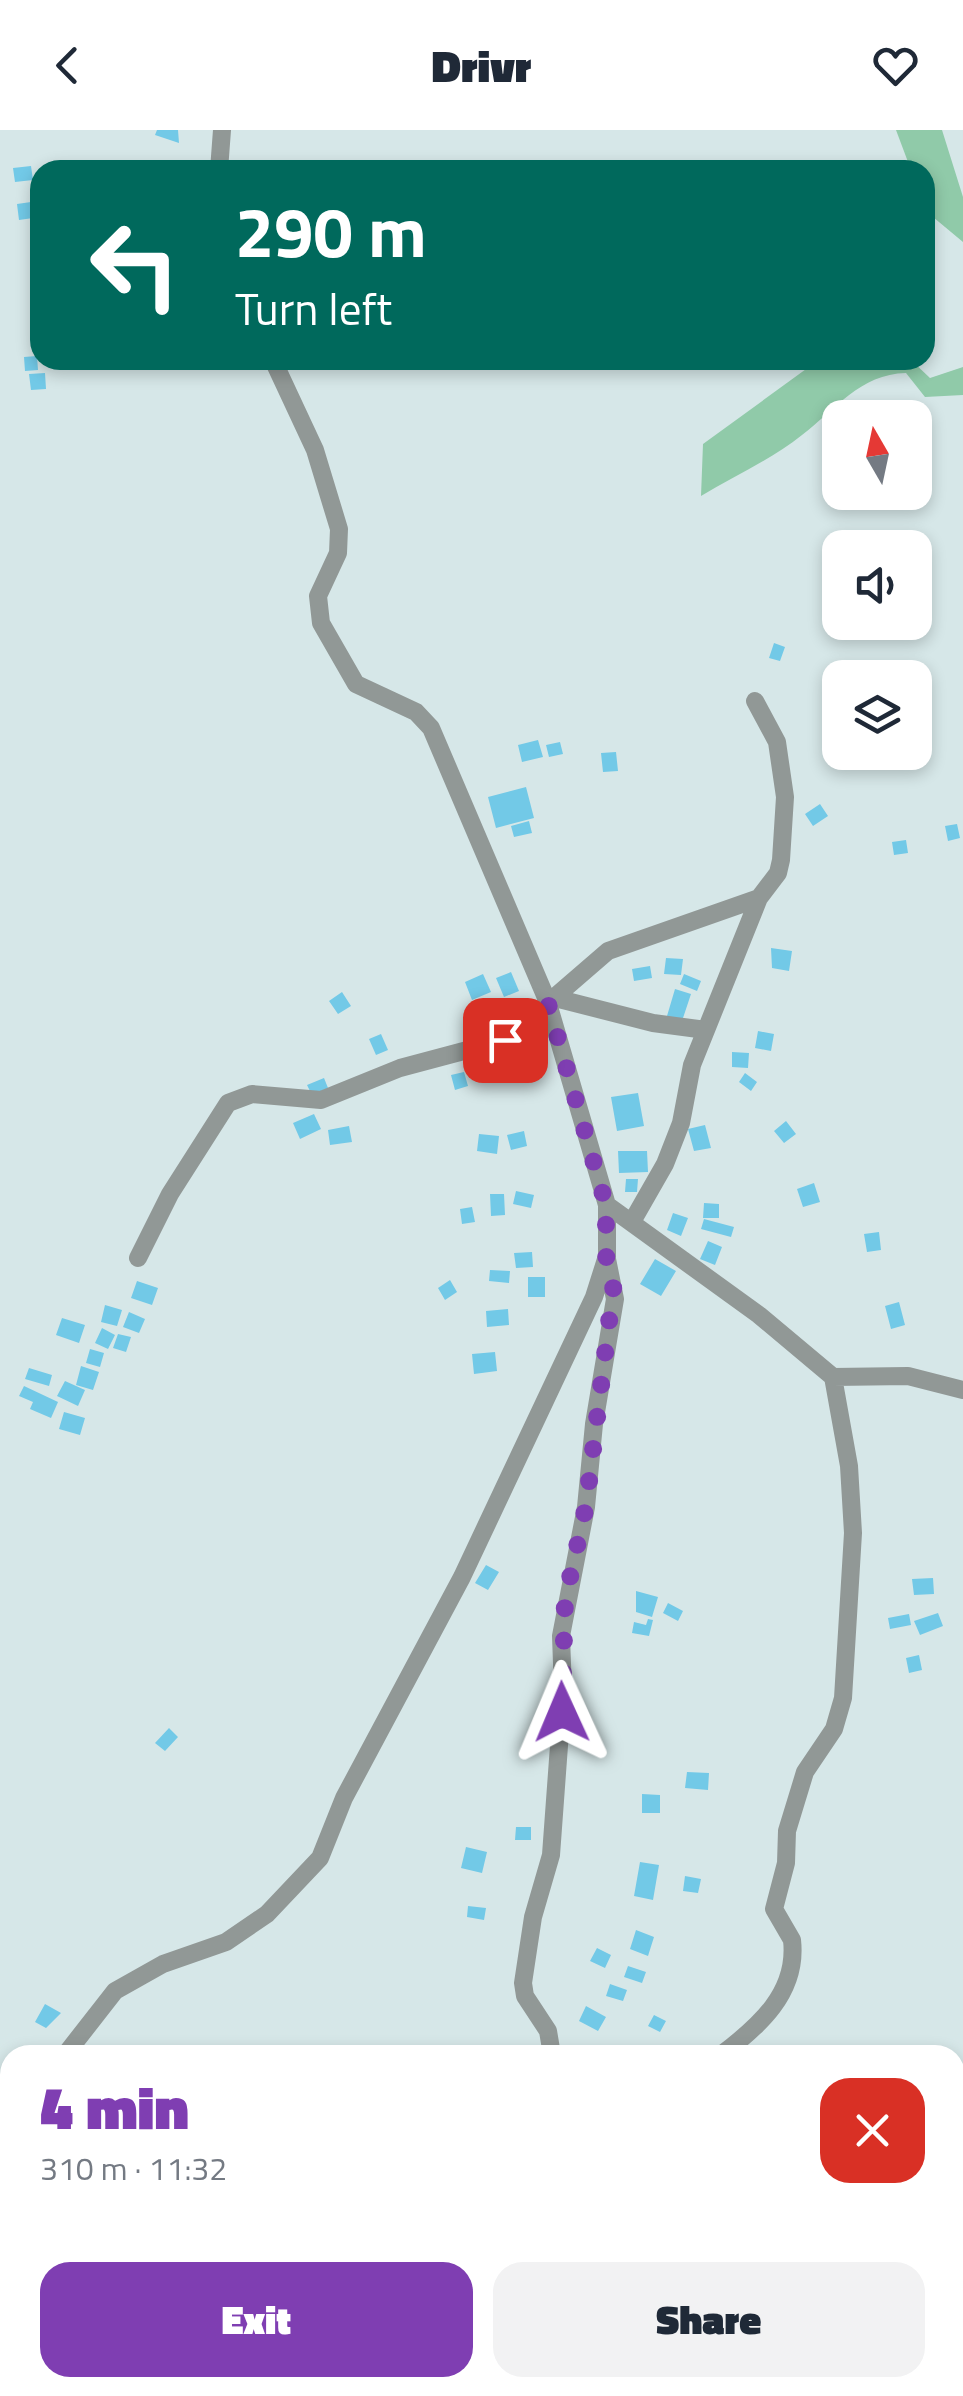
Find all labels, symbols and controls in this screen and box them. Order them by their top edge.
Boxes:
text: Drivr [432,31,531,99]
icon: back [40,38,95,93]
icon: heart [868,38,923,93]
text: 290 m [235,178,427,284]
icon: left [70,200,200,330]
text: Turn left [235,274,392,342]
north arrow [822,400,932,510]
map controls [822,400,932,770]
button: sound [822,530,932,640]
button: layers [822,660,932,770]
pin [463,998,548,1083]
icon: arrive [478,1013,533,1068]
position arrow [510,1660,614,1764]
text: 4 min [40,2061,189,2152]
button: close [820,2078,925,2183]
text: 310 m · 11:32 [40,2144,227,2192]
button: Exit [40,2262,473,2377]
button: Share [493,2262,925,2377]

